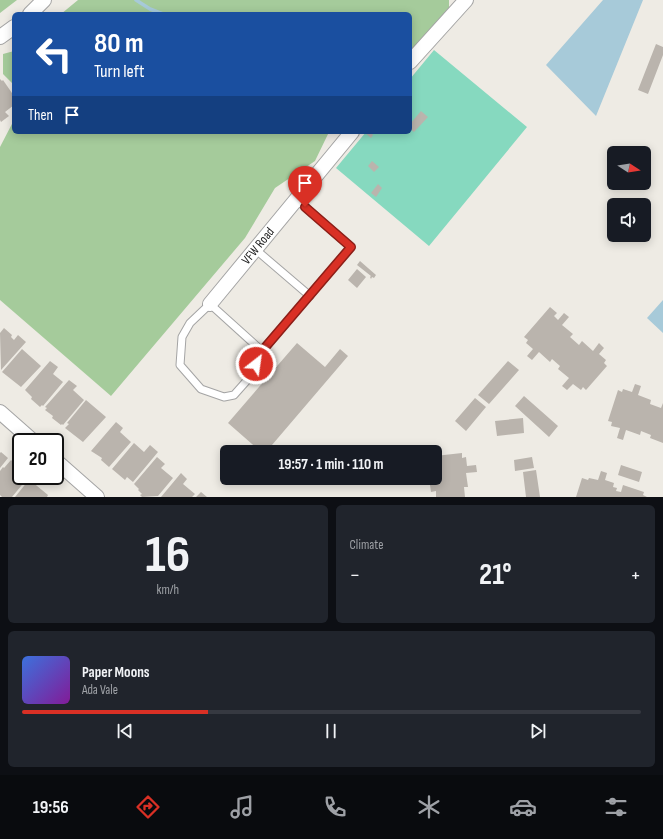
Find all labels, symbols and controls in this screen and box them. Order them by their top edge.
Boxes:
text: 80 m [94,27,143,60]
icon: left [28,28,80,80]
text: Turn left [94,61,145,82]
icon: arrive [61,104,83,126]
text: Then [28,106,53,125]
north arrow [607,146,651,190]
map controls [607,146,651,242]
pin [288,166,322,207]
icon: arrive [294,172,316,194]
button: sound [607,198,651,242]
street label: VFW Road [238,224,278,268]
position arrow [235,343,277,385]
speed limit sign: 20 [12,433,64,485]
text: 19:57 · 1 min · 110 m [278,455,384,474]
text: 16 [145,524,190,587]
text: Climate [350,537,383,553]
text: 21° [479,557,512,593]
text: − [350,562,360,589]
text: + [630,562,641,589]
text: km/h [157,582,179,598]
text: Paper Moons [82,663,150,682]
text: Ada Vale [82,682,118,698]
icon: previous [114,720,136,742]
icon: pause [320,720,342,742]
icon: next [527,720,549,742]
icon: directions [134,793,162,821]
icon: music [228,793,256,821]
icon: phone [321,793,349,821]
icon: climate [415,793,443,821]
icon: car [509,793,537,821]
icon: filters [602,793,630,821]
text: 19:56 [33,797,69,818]

